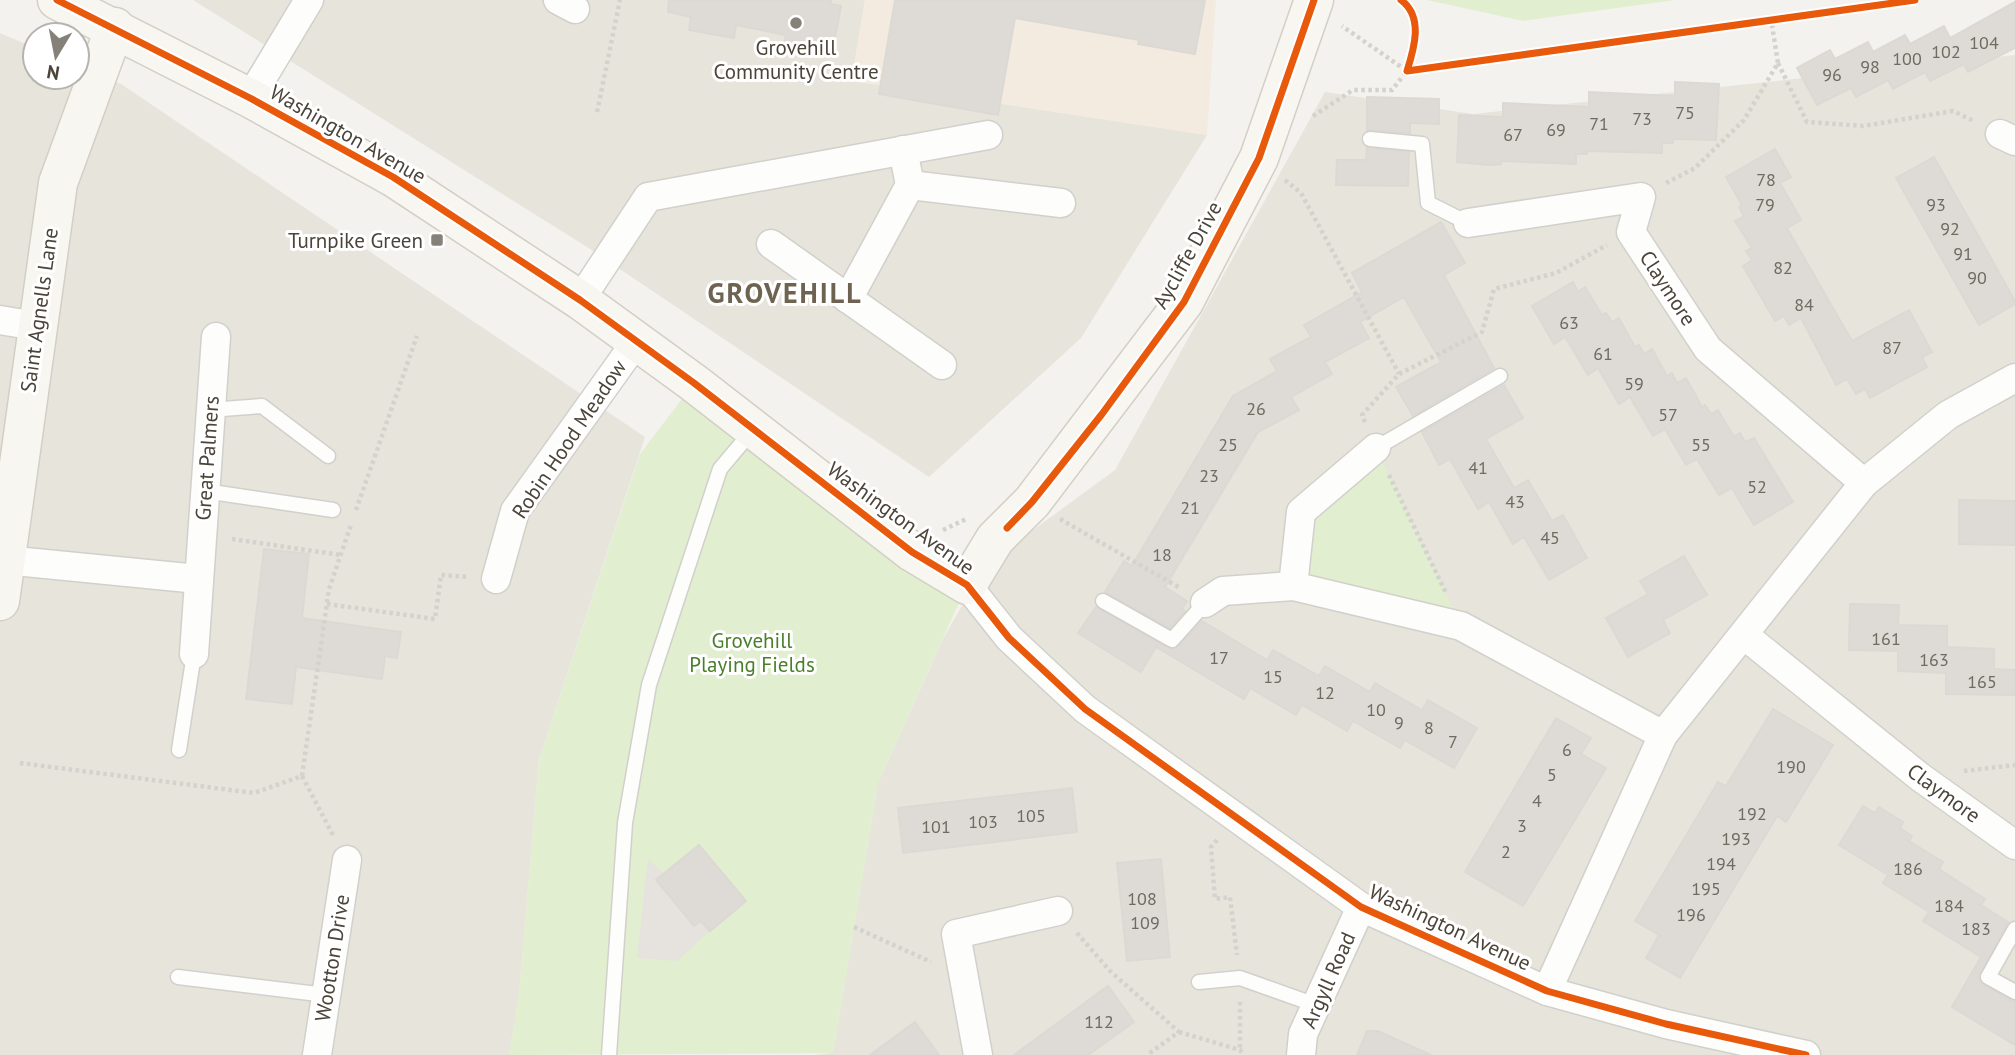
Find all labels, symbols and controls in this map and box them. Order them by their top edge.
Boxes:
marker: Grovehill Community Centre [788,15,804,31]
north arrow [21,21,91,91]
house number: 104 [1969,31,1999,54]
place label: Grovehill Community Centre [713,34,879,85]
house number: 102 [1931,40,1961,63]
house number: 100 [1892,47,1922,70]
house number: 98 [1860,55,1880,78]
text: N [45,60,61,86]
house number: 96 [1822,63,1842,86]
street label: Washington Avenue [265,78,431,190]
house number: 75 [1675,101,1695,124]
house number: 73 [1632,107,1652,130]
house number: 71 [1589,112,1609,135]
house number: 69 [1546,118,1566,141]
house number: 67 [1503,123,1523,146]
house number: 78 [1756,168,1776,191]
house number: 79 [1755,193,1775,216]
house number: 93 [1926,193,1946,216]
street label: Aycliffe Drive [1146,196,1228,314]
house number: 92 [1940,217,1960,240]
street label: Saint Agnells Lane [14,226,64,394]
place label: Turnpike Green [288,227,423,254]
marker: Turnpike Green [429,232,445,248]
house number: 91 [1953,242,1973,265]
street label: Claymore [1634,245,1702,331]
house number: 82 [1773,256,1793,279]
house number: 90 [1967,266,1987,289]
district label: GROVEHILL [707,274,863,311]
house number: 84 [1794,293,1814,316]
house number: 63 [1559,311,1579,334]
house number: 87 [1882,336,1902,359]
house number: 61 [1593,342,1613,365]
street label: Robin Hood Meadow [506,354,632,524]
house number: 59 [1624,372,1644,395]
street label: Great Palmers [189,395,225,521]
house number: 26 [1246,397,1266,420]
house number: 57 [1658,403,1678,426]
house number: 25 [1218,433,1238,456]
house number: 55 [1691,433,1711,456]
street label: Washington Avenue [822,455,980,581]
house number: 41 [1468,456,1488,479]
house number: 23 [1199,464,1219,487]
house number: 52 [1747,475,1767,498]
house number: 43 [1505,490,1525,513]
house number: 21 [1180,496,1200,519]
house number: 45 [1540,526,1560,549]
house number: 18 [1152,543,1172,566]
park label: Grovehill Playing Fields [689,627,815,678]
house number: 161 [1871,627,1901,650]
house number: 17 [1209,646,1229,669]
house number: 163 [1919,648,1949,671]
house number: 15 [1263,665,1283,688]
house number: 165 [1967,670,1997,693]
house number: 12 [1315,681,1335,704]
house number: 10 [1366,698,1386,721]
house number: 9 [1394,711,1404,734]
house number: 8 [1424,716,1434,739]
house number: 7 [1448,730,1458,753]
house number: 6 [1562,738,1572,761]
house number: 190 [1776,755,1806,778]
street label: Claymore [1902,757,1986,829]
house number: 5 [1547,763,1557,786]
house number: 4 [1532,789,1542,812]
house number: 192 [1737,802,1767,825]
house number: 105 [1016,804,1046,827]
house number: 103 [968,810,998,833]
house number: 3 [1517,814,1527,837]
house number: 101 [921,815,951,838]
house number: 193 [1721,827,1751,850]
house number: 2 [1501,840,1511,863]
house number: 194 [1706,852,1736,875]
house number: 186 [1893,857,1923,880]
house number: 195 [1691,877,1721,900]
street label: Washington Avenue [1365,878,1535,976]
house number: 108 [1127,887,1157,910]
street label: Wootton Drive [309,892,355,1024]
house number: 184 [1934,894,1964,917]
house number: 196 [1676,903,1706,926]
house number: 109 [1130,911,1160,934]
house number: 183 [1961,917,1991,940]
street label: Argyll Road [1295,928,1361,1032]
house number: 112 [1084,1010,1114,1033]

